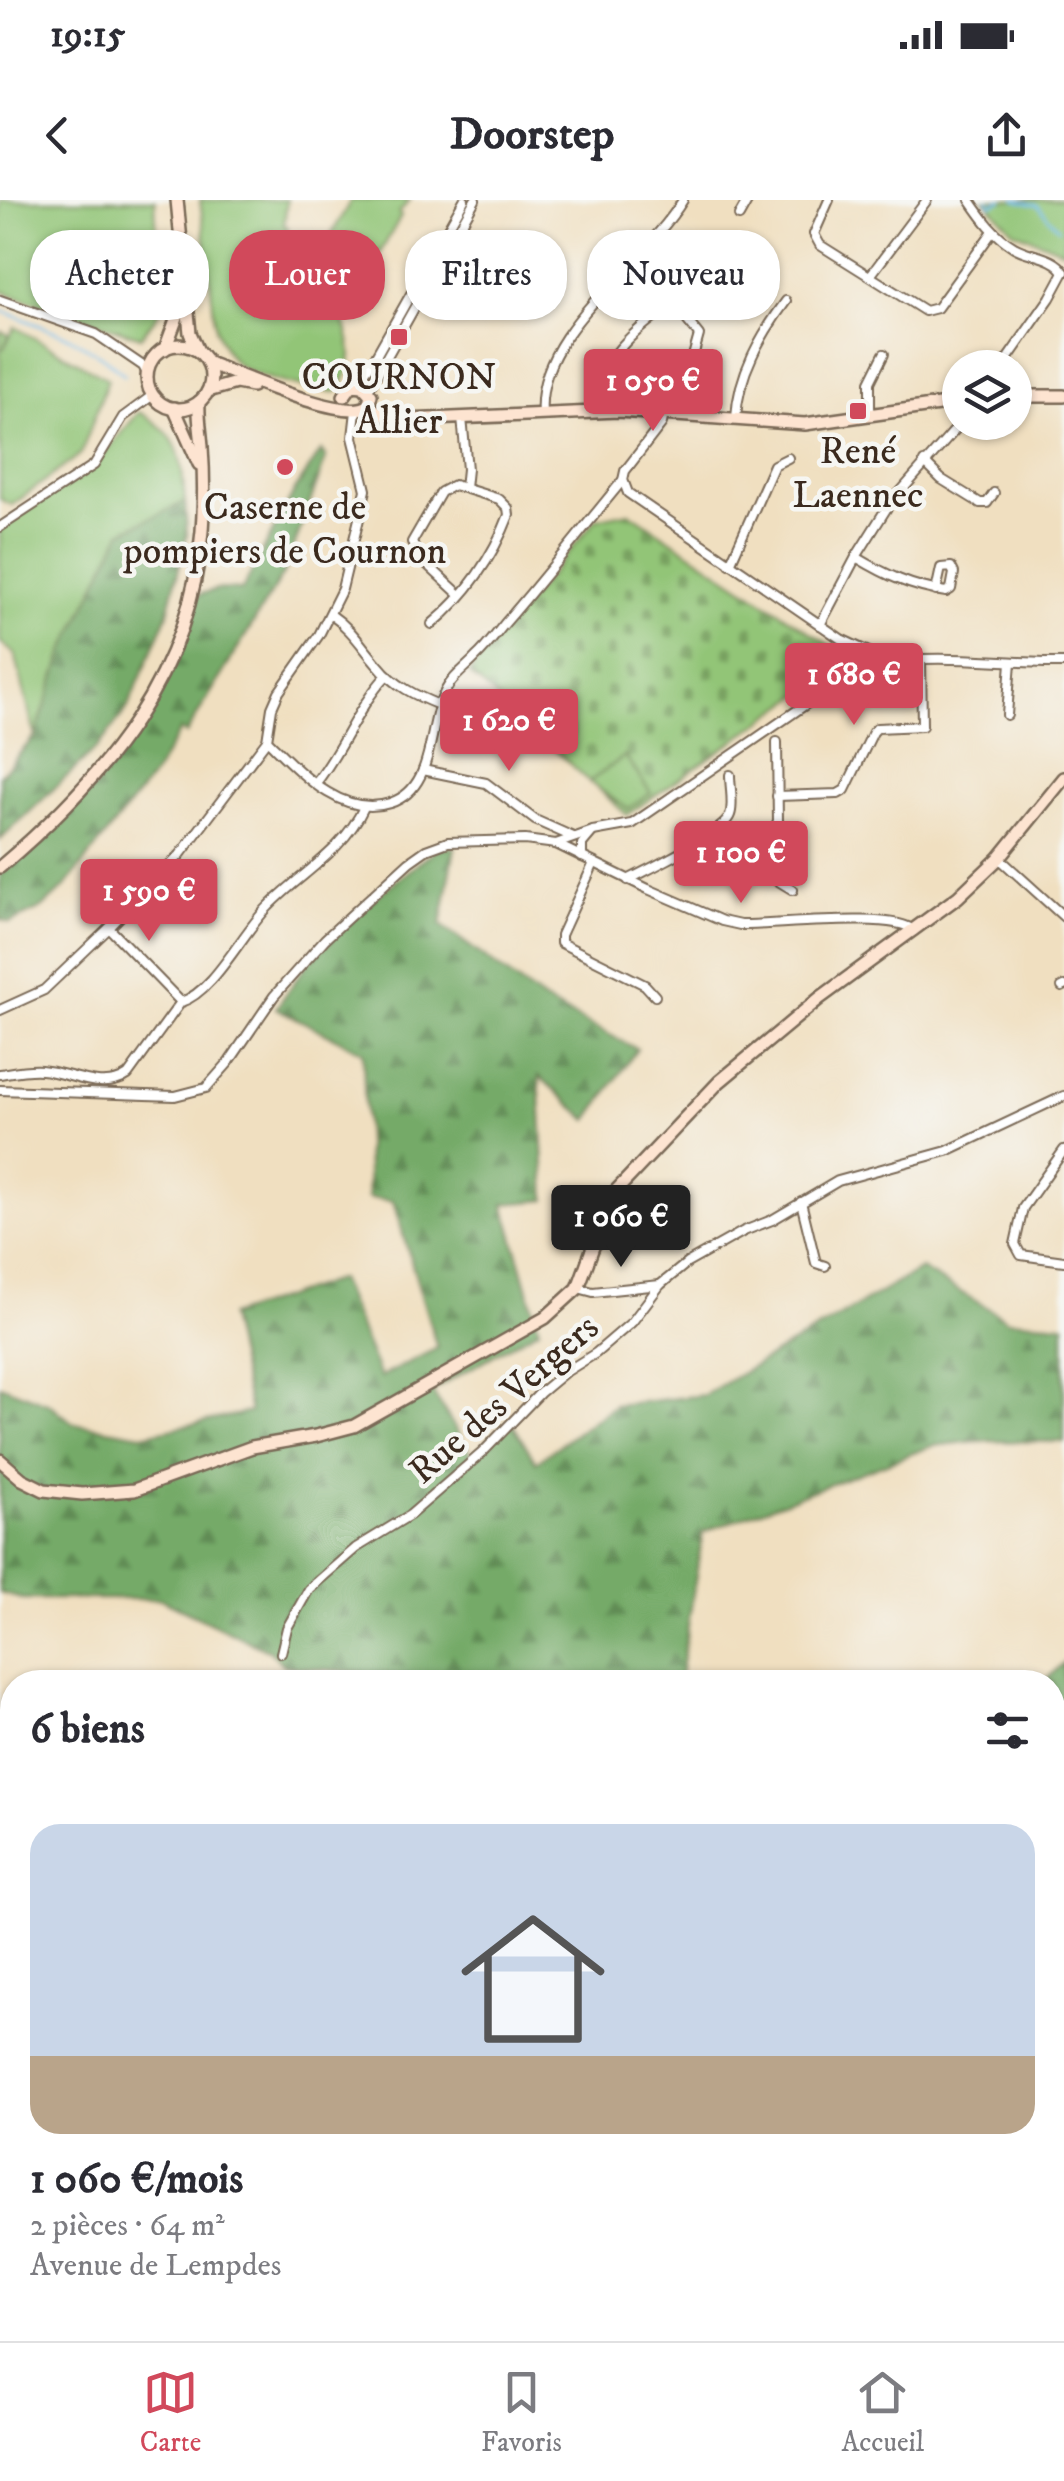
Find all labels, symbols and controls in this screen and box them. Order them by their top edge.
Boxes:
text: 19:15 [50,11,125,59]
text: Doorstep [450,107,614,163]
icon: back [30,108,85,163]
icon: share [979,108,1034,163]
chip: Acheter [30,230,209,320]
chip: Louer [229,230,385,320]
chip: Filtres [405,230,567,320]
chip: Nouveau [587,230,780,320]
marker: COURNON Allier [388,326,410,348]
pin: 1 050 € [561,349,745,434]
map controls [942,350,1032,440]
button: layers [942,350,1032,440]
place label: COURNON Allier [301,354,497,446]
text: 1 050 € [606,361,700,401]
marker: René Laennec [847,400,869,422]
place label: René Laennec [793,428,923,520]
marker: Caserne de pompiers de Cournon [274,456,296,478]
place label: Caserne de pompiers de Cournon [123,484,447,576]
pin: 1 680 € [762,643,946,728]
text: 1 680 € [807,655,901,695]
pin: 1 620 € [417,689,601,774]
text: 1 620 € [462,701,556,741]
pin: 1 100 € [649,821,833,906]
text: 1 100 € [696,833,786,873]
pin: 1 590 € [57,859,241,944]
text: 1 590 € [102,871,196,911]
pin: 1 060 € [529,1185,713,1270]
text: 1 060 € [573,1197,669,1237]
street label: Rue des Vergers [400,1304,609,1495]
icon: filters [980,1703,1035,1758]
text: 6 biens [30,1704,145,1756]
icon: home [443,1889,623,2069]
text: 1 060 €/mois [30,2154,243,2206]
text: 2 pièces · 64 m² [30,2206,225,2246]
text: Avenue de Lempdes [30,2246,282,2286]
tab: Carte [140,2365,201,2460]
tab: Favoris [481,2365,562,2460]
tab: Accueil [841,2365,924,2460]

